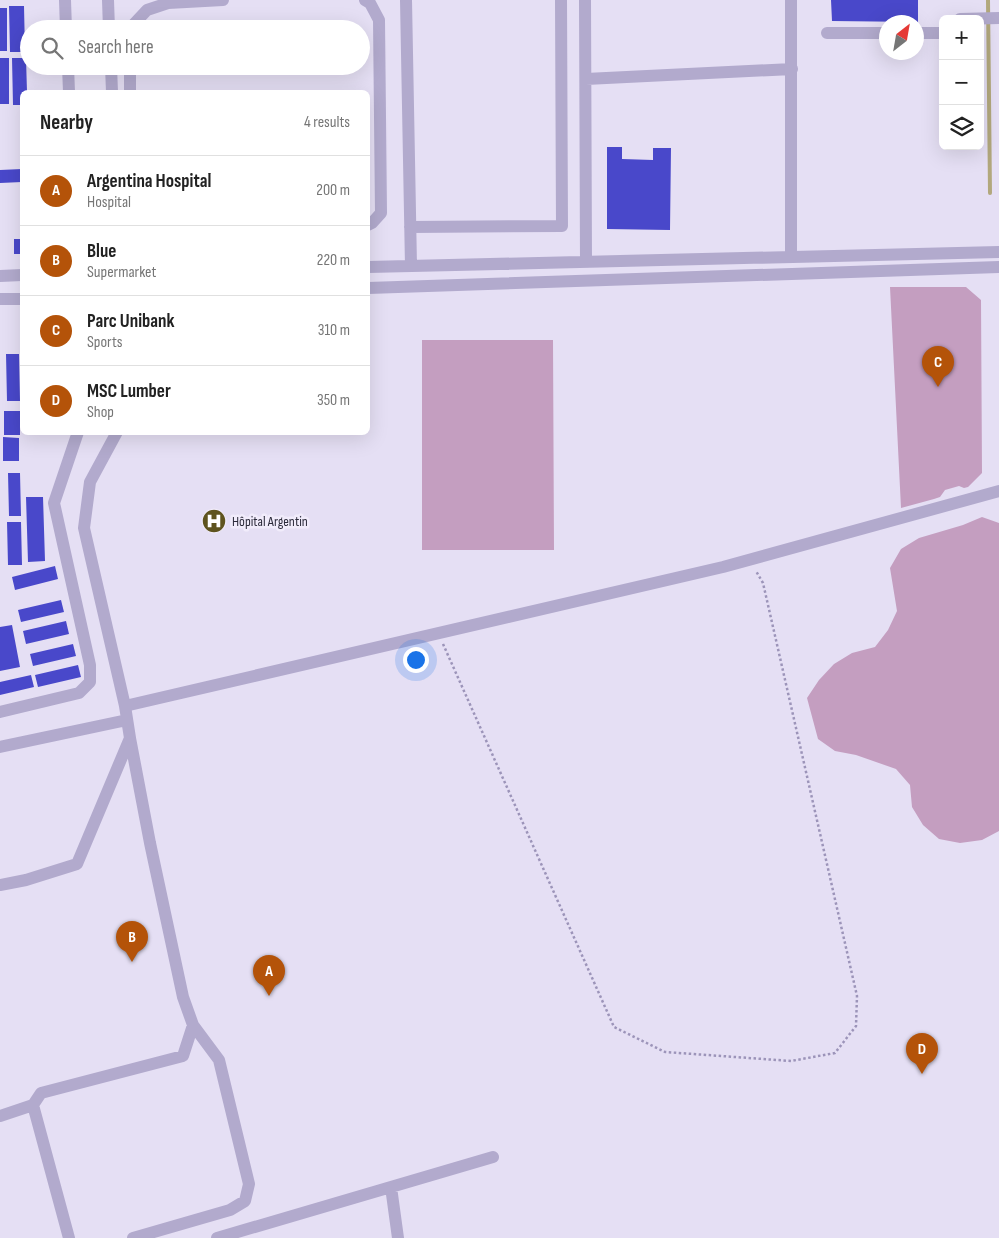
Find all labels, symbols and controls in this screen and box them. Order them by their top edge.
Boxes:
north arrow [879,15,924,60]
map controls [939,15,984,150]
button: + [939,15,984,60]
search box [20,20,370,75]
icon: search [38,34,66,62]
text: Search here [78,36,154,59]
button: − [939,60,984,105]
button: layers [939,105,984,150]
text: Nearby [40,110,93,135]
text: 4 results [304,113,350,132]
text: Argentina Hospital [87,170,211,193]
text: A [52,181,60,200]
text: 200 m [316,181,350,200]
text: Hospital [87,193,131,212]
text: Blue [87,240,116,263]
text: B [52,251,60,270]
text: 220 m [317,251,350,270]
text: Supermarket [87,263,156,282]
text: Parc Unibank [87,310,175,333]
text: C [52,321,60,340]
text: 310 m [318,321,350,340]
text: Sports [87,333,122,352]
pin: C [922,346,954,387]
text: MSC Lumber [87,380,171,403]
text: D [52,391,60,410]
text: 350 m [317,391,350,410]
text: Shop [87,403,114,422]
hospital icon: Hôpital Argentin [201,508,227,534]
place label: Hôpital Argentin [232,513,308,530]
your location [403,647,429,673]
pin: B [116,921,148,962]
pin: A [253,955,285,996]
pin: D [906,1033,938,1074]

